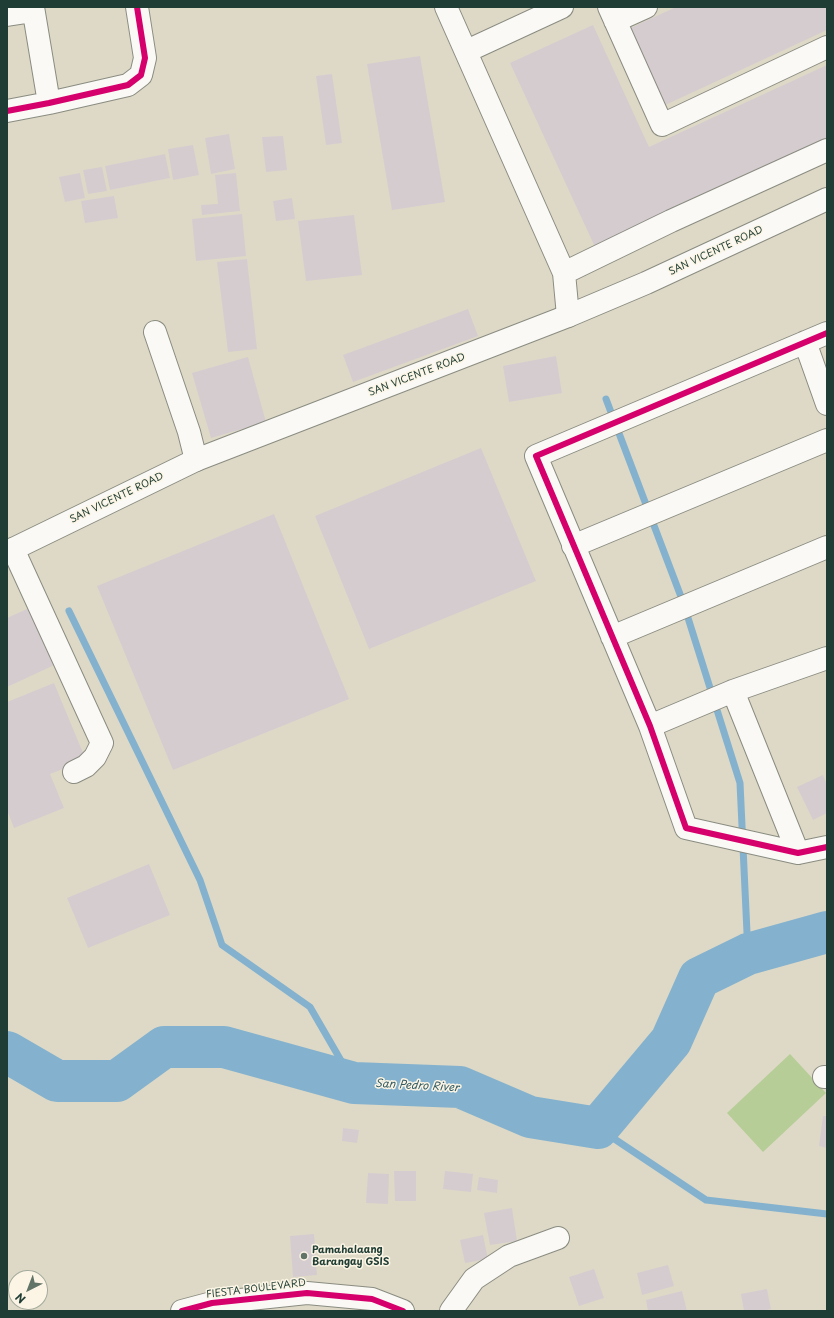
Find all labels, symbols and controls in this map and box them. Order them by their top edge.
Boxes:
street label: SAN VICENTE ROAD [667,224,765,278]
street label: SAN VICENTE ROAD [367,351,467,399]
street label: SAN VICENTE ROAD [68,470,166,526]
water label: San Pedro River [375,1077,459,1095]
place label: Pamahalaang Barangay GSIS [312,1244,389,1268]
marker: Pamahalaang Barangay GSIS [299,1251,309,1261]
north arrow [8,1270,48,1310]
street label: FIESTA BOULEVARD [205,1277,307,1301]
text: N [11,1289,29,1308]

